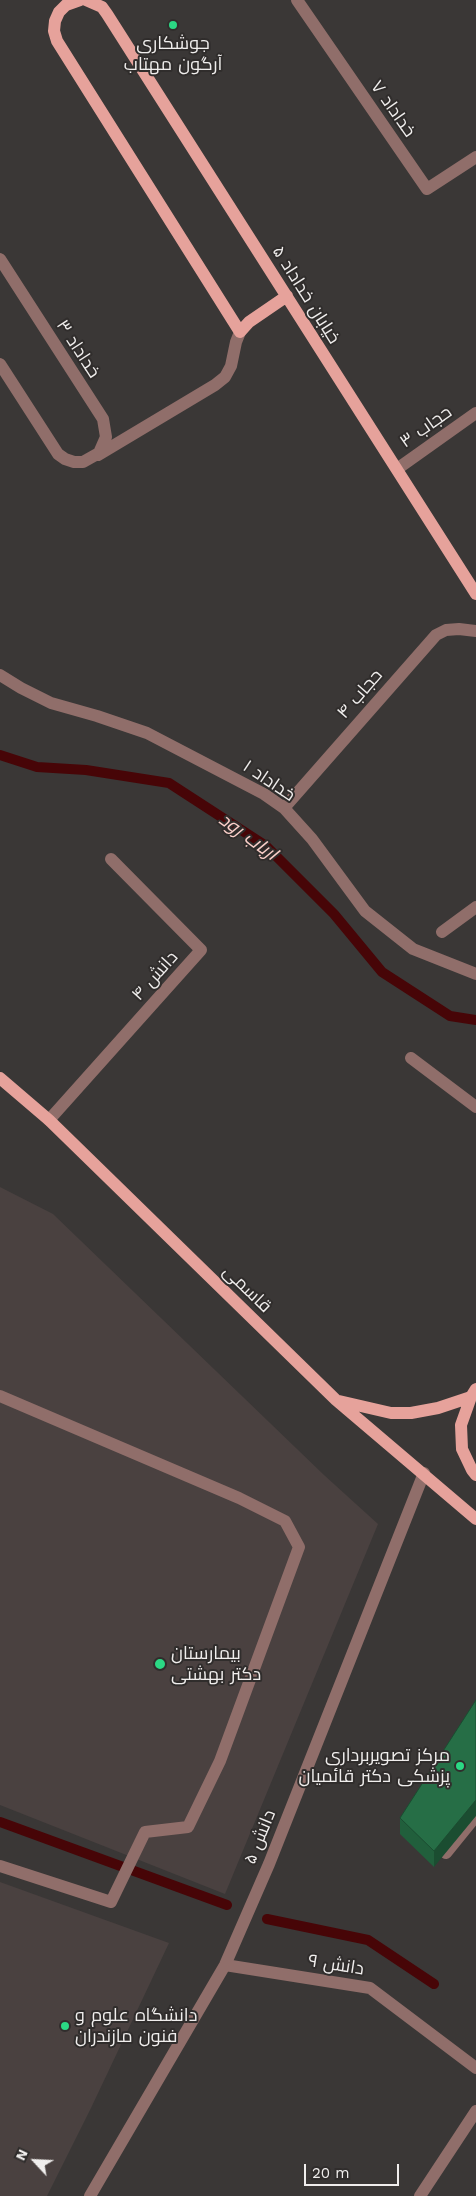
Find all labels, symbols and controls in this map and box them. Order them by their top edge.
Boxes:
marker: جوشکاری آرگون مهتاب [167,19,179,31]
place label: جوشکاری آرگون مهتاب [124,33,222,76]
street label: خداداد ۷ [366,77,420,141]
street label: خیابان خداداد ۵ [267,242,345,348]
street label: خداداد ۳ [51,316,105,382]
street label: حجاب ۳ [396,401,456,453]
street label: حجاب ۴ [333,665,387,723]
street label: خداداد ۱ [239,756,299,806]
water label: ارباب رود [214,808,282,866]
street label: دانش ۴ [127,947,183,1005]
street label: قاسمی [218,1261,276,1317]
place label: بیمارستان دکتر بهشتی [171,1643,261,1686]
marker: بیمارستان دکتر بهشتی [153,1657,167,1671]
place label: مرکز تصویربرداری پزشکی دکتر قائمیان [298,1745,450,1788]
marker: مرکز تصویربرداری پزشکی دکتر قائمیان [454,1760,466,1772]
street label: دانش ۵ [239,1807,281,1867]
street label: دانش ۹ [307,1950,365,1980]
place label: دانشگاه علوم و فنون مازندران [75,2005,197,2048]
marker: دانشگاه علوم و فنون مازندران [59,2020,71,2032]
north arrow [10,2136,60,2186]
text: N [12,2147,31,2163]
scale bar [306,2154,401,2186]
text: 20 m [312,2164,350,2182]

